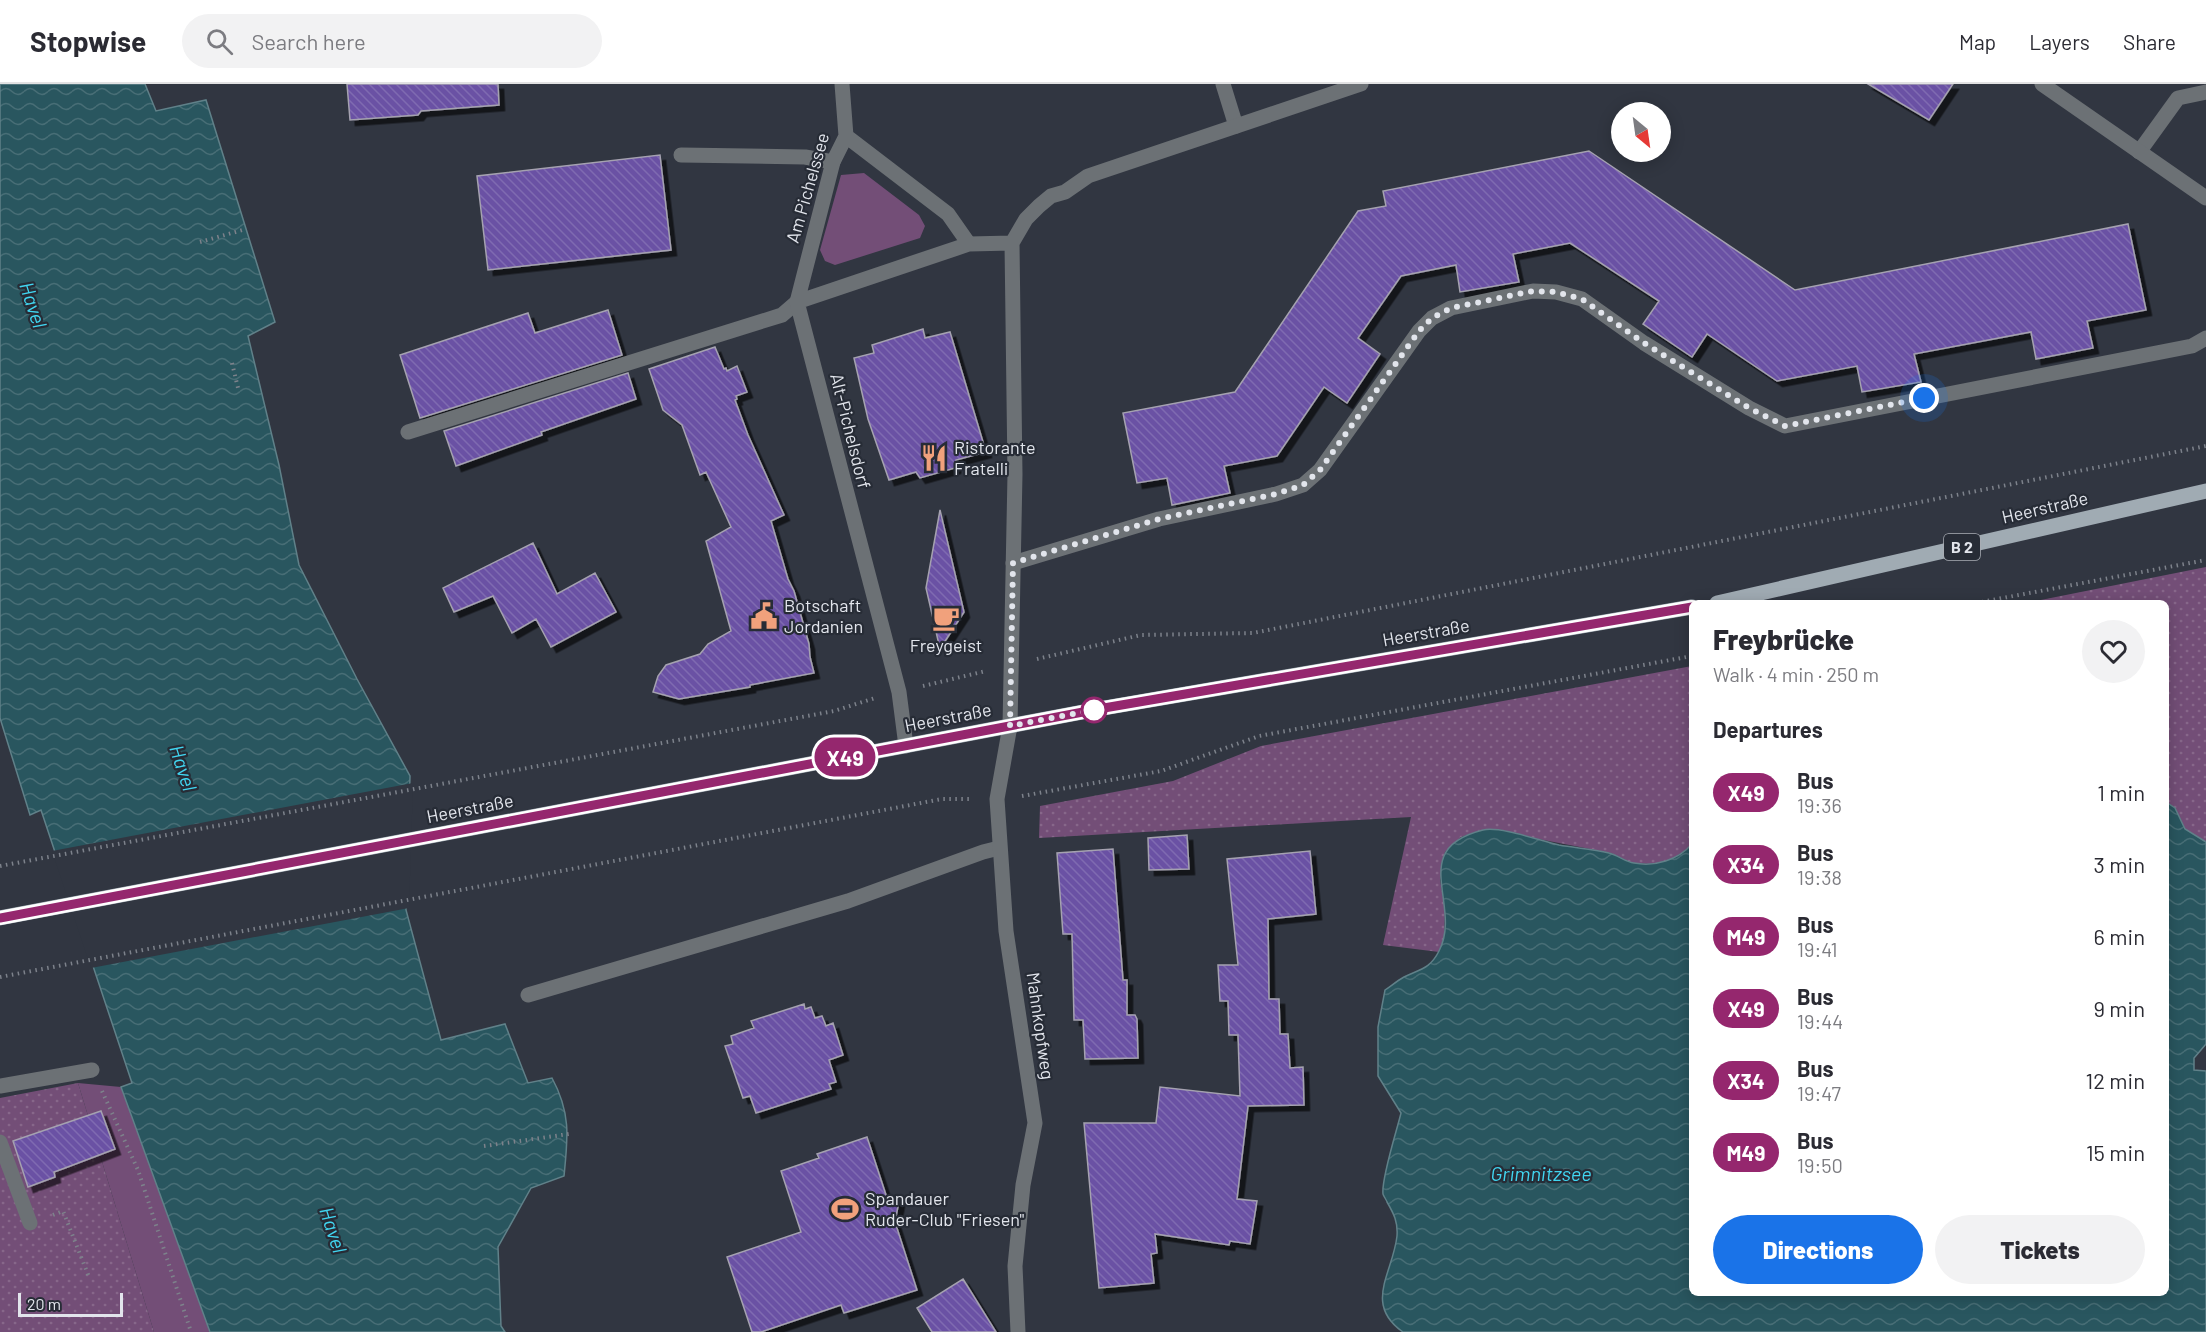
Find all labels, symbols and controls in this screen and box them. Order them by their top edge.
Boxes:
search box [182,14,602,68]
text: Stopwise [30,24,146,58]
icon: search [203,25,236,58]
text: Search here [251,28,366,54]
text: Map [1959,29,1996,54]
text: Layers [2029,29,2090,54]
text: Share [2123,29,2176,54]
north arrow [1611,102,1671,162]
map controls [1611,102,1671,162]
street label: Am Pichelssee [781,130,833,245]
water label: Havel [15,279,53,331]
street label: Alt-Pichelsdorf [826,371,876,491]
your location [1909,383,1939,413]
place label: Ristorante Fratelli [954,436,1036,479]
restaurant icon: Ristorante Fratelli [919,443,949,473]
street label: Heerstraße [1999,486,2090,528]
road number: B 2 [1944,534,1980,560]
place label: Botschaft Jordanien [784,594,863,637]
public building icon: Botschaft Jordanien [749,601,779,631]
cafe icon: Freygeist [931,603,961,633]
street label: Heerstraße [1381,614,1471,650]
button: heart [2082,620,2145,683]
text: Freybrücke [1713,622,1854,656]
place label: Freygeist [910,634,982,656]
text: Walk · 4 min · 250 m [1713,662,1879,686]
unlabelled marker [1081,697,1107,723]
street label: Heerstraße [903,698,993,736]
text: Departures [1713,716,1823,742]
line badge: X49 [810,738,880,776]
water label: Havel [165,742,203,794]
text: X49 [826,745,864,770]
text: Bus [1797,767,1834,793]
text: 1 min [2097,779,2145,805]
text: X49 [1727,780,1765,805]
street label: Heerstraße [425,789,515,827]
text: 19:36 [1797,793,1842,817]
text: Bus [1797,839,1834,865]
text: 3 min [2094,851,2145,877]
text: X34 [1727,852,1765,877]
text: 19:38 [1797,865,1842,889]
text: Bus [1797,911,1834,937]
text: 6 min [2094,923,2145,949]
text: M49 [1727,924,1765,949]
text: 19:41 [1797,937,1837,961]
street label: Mahnkopfweg [1023,971,1059,1081]
text: Bus [1797,983,1834,1009]
text: 9 min [2093,995,2145,1021]
text: X49 [1727,996,1765,1021]
text: 19:44 [1797,1009,1843,1033]
text: Bus [1797,1055,1834,1081]
text: 12 min [2085,1067,2145,1093]
text: X34 [1727,1068,1765,1093]
text: 19:47 [1797,1081,1841,1105]
text: Bus [1797,1127,1834,1153]
text: 15 min [2086,1139,2145,1165]
text: M49 [1727,1140,1765,1165]
text: 19:50 [1797,1153,1843,1177]
water label: Grimnitzsee [1490,1161,1592,1185]
place label: Spandauer Ruder-Club "Friesen" [865,1187,1025,1230]
sports icon: Spandauer Ruder-Club "Friesen" [830,1194,860,1224]
water label: Havel [315,1204,353,1256]
button: Directions [1713,1215,1923,1284]
button: Tickets [1935,1215,2145,1284]
scale bar [18,1290,123,1318]
text: 20 m [27,1294,61,1313]

